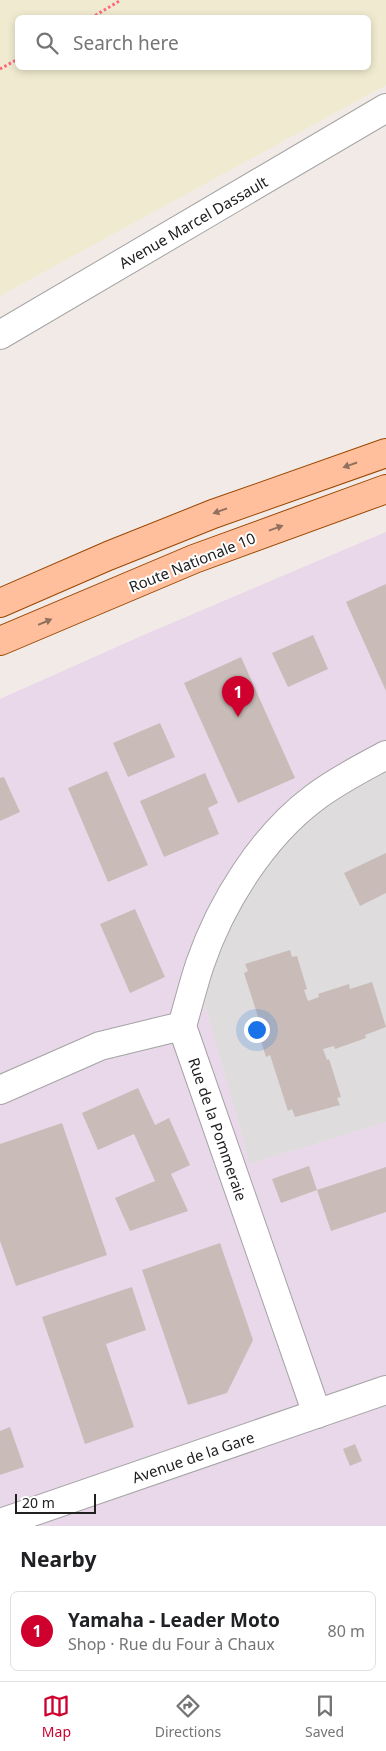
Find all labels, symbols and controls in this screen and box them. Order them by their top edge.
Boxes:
search box [15,15,371,70]
icon: search [33,29,61,57]
text: Search here [73,30,179,56]
street label: Avenue Marcel Dassault [115,171,272,273]
one-way arrow [343,462,358,469]
one-way arrow [212,508,227,516]
one-way arrow [269,524,284,531]
street label: Route Nationale 10 [126,527,258,597]
one-way arrow [38,618,52,626]
pin: 1 [222,676,254,717]
your location [244,1017,270,1043]
street label: Rue de la Pommeraie [184,1055,252,1203]
street label: Avenue de la Gare [129,1427,257,1487]
scale bar [15,1491,96,1514]
text: 20 m [22,1493,55,1512]
text: Nearby [20,1545,96,1573]
text: Yamaha - Leader Moto [68,1607,280,1633]
text: 1 [32,1620,42,1642]
text: 80 m [328,1620,365,1642]
text: Shop · Rue du Four à Chaux [68,1633,275,1655]
tab: Map [42,1692,71,1741]
tab: Directions [155,1692,221,1741]
tab: Saved [305,1692,344,1741]

